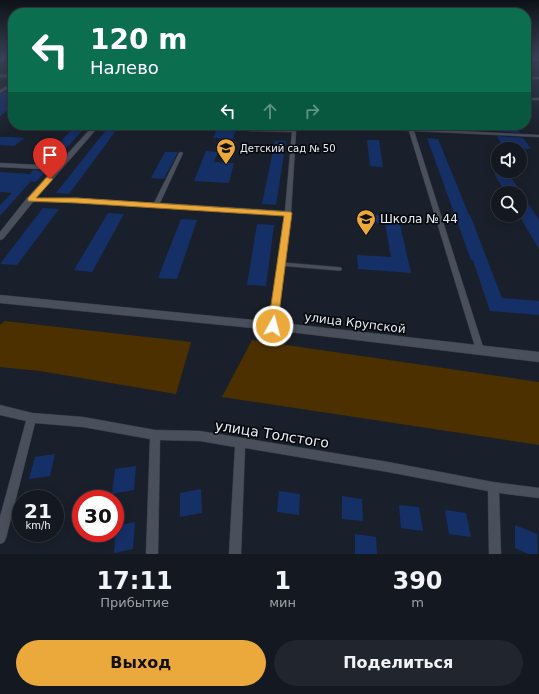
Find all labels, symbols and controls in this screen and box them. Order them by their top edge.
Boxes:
text: 120 m [90,23,187,56]
icon: left [24,24,76,76]
text: Налево [90,57,159,78]
icon: left [217,100,239,122]
icon: ahead [259,100,281,122]
icon: right [301,100,323,122]
school or university icon: Детский сад № 50 [215,137,237,165]
pin [33,138,67,179]
map controls [491,142,527,222]
button: sound [491,142,527,178]
place label: Детский сад № 50 [240,143,336,154]
icon: arrive [39,144,61,166]
button: search [491,186,527,222]
school or university icon: Школа № 44 [355,208,377,236]
place label: Школа № 44 [380,212,458,226]
position arrow [252,305,294,347]
street label: улица Крупской [304,310,406,336]
street label: улица Толстого [214,417,330,451]
speed limit sign: 30 [72,490,124,542]
text: 21 [24,499,52,523]
text: km/h [25,520,51,531]
text: 17:11 [96,567,173,595]
text: 1 [274,567,291,595]
text: 390 [392,567,443,595]
text: Прибытие [100,595,169,610]
text: мин [269,595,296,610]
text: m [411,595,424,610]
button: Выход [16,640,266,686]
button: Поделиться [274,640,523,686]

